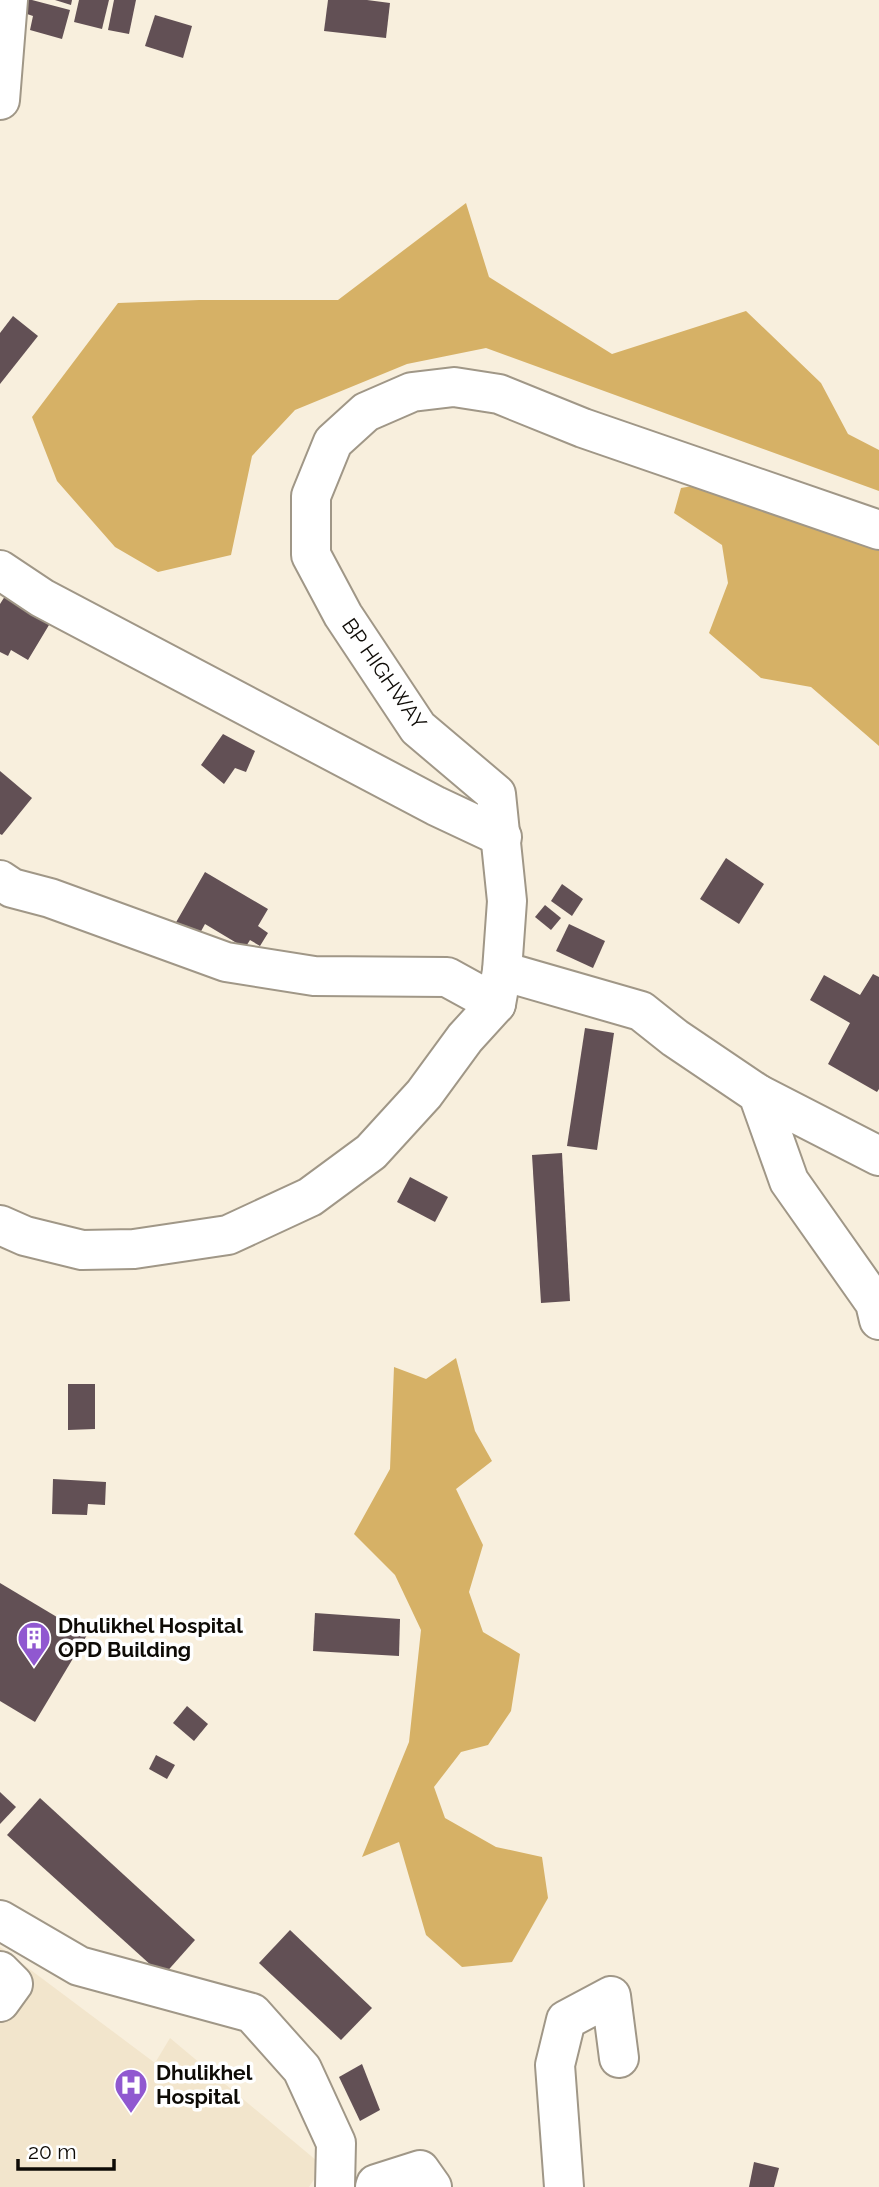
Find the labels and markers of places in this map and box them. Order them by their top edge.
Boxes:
place label: Dhulikhel Hospital OPD Building [58,1613,243,1662]
building icon: Dhulikhel Hospital OPD Building [15,1619,53,1668]
place label: Dhulikhel Hospital [156,2060,253,2109]
hospital icon: Dhulikhel Hospital [112,2066,150,2115]

